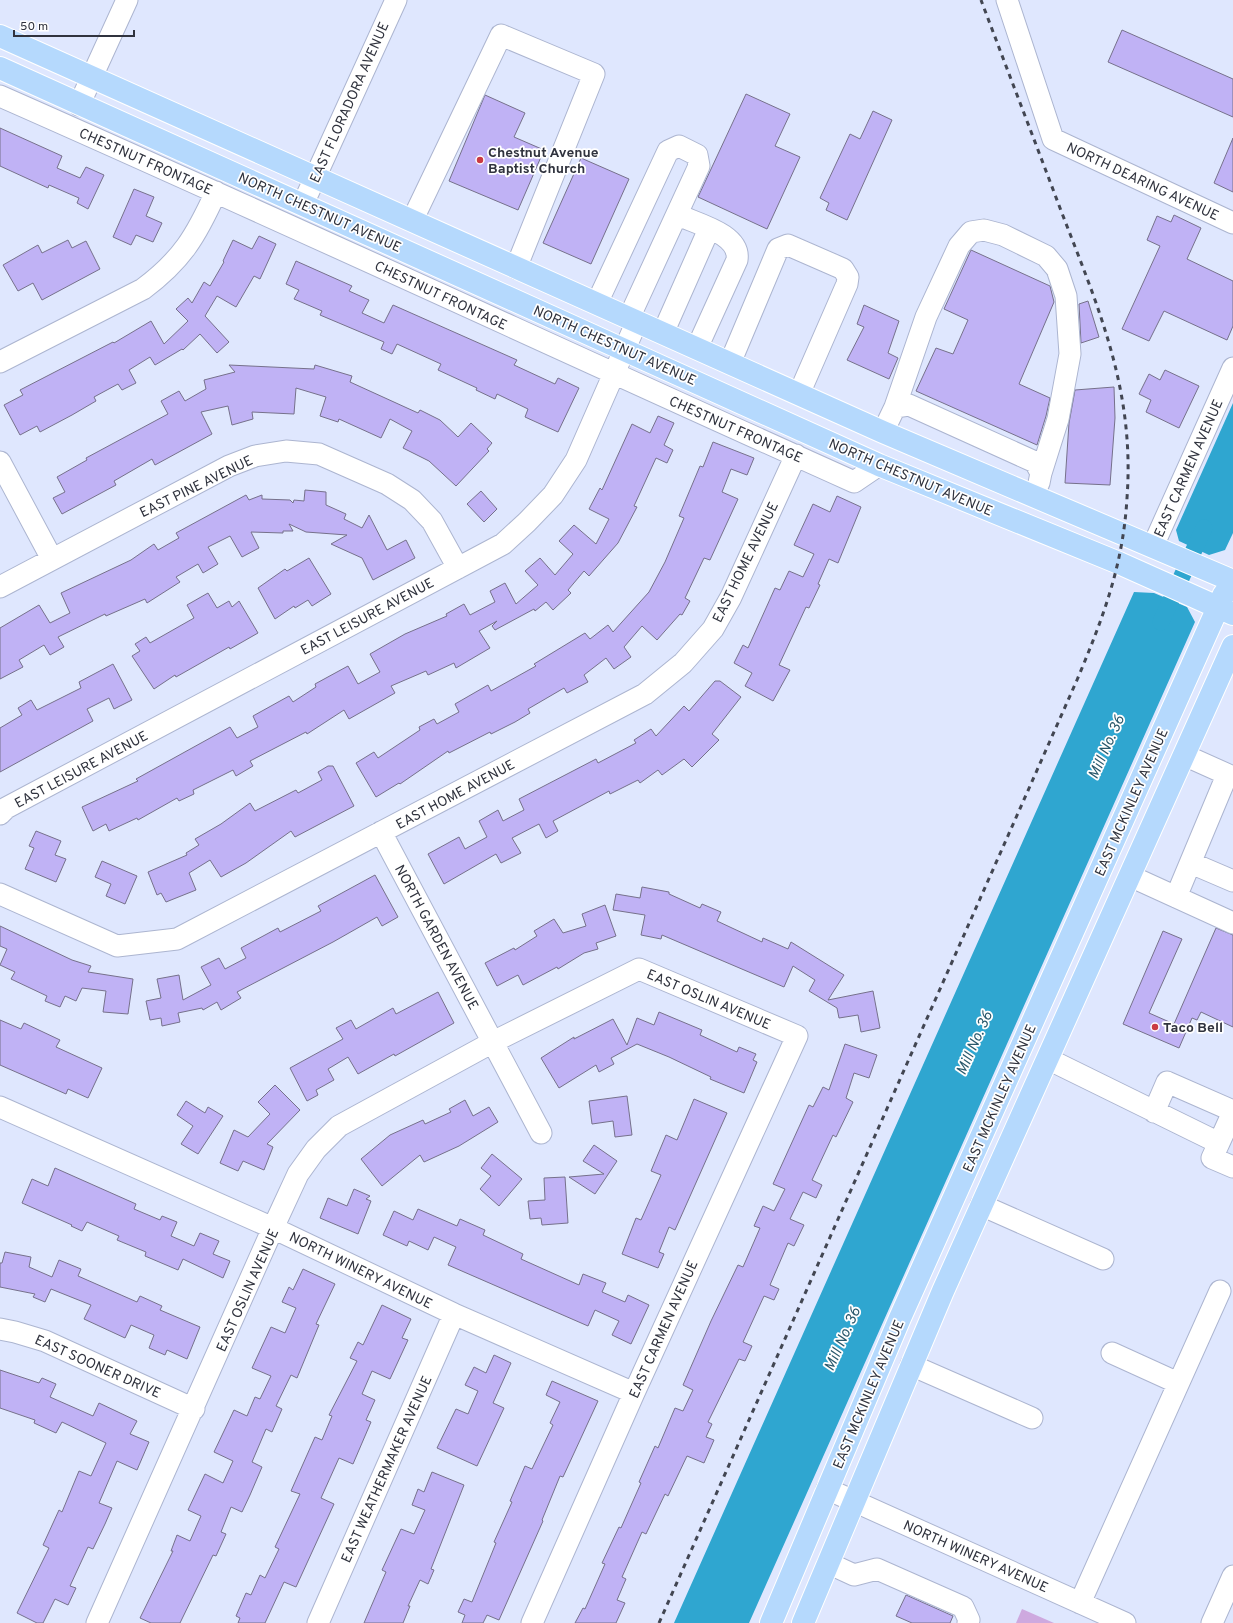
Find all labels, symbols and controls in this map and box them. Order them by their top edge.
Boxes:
scale bar [14,12,134,38]
text: 50 m [20,19,48,35]
street label: EAST FLORADORA AVENUE [307,19,394,186]
street label: CHESTNUT FRONTAGE [76,125,215,199]
street label: NORTH DEARING AVENUE [1063,140,1221,225]
place label: Chestnut Avenue Baptist Church [488,145,599,178]
marker: Chestnut Avenue Baptist Church [475,155,485,165]
street label: NORTH CHESTNUT AVENUE [235,170,404,257]
street label: CHESTNUT FRONTAGE [371,258,509,335]
street label: NORTH CHESTNUT AVENUE [530,303,699,390]
street label: CHESTNUT FRONTAGE [666,393,805,467]
street label: EAST CARMEN AVENUE [1151,397,1228,540]
street label: NORTH CHESTNUT AVENUE [826,436,995,521]
street label: EAST PINE AVENUE [137,453,256,522]
street label: EAST HOME AVENUE [710,499,783,626]
street label: EAST LEISURE AVENUE [298,575,437,660]
water label: Mill No. 36 [1085,712,1130,783]
street label: EAST MCKINLEY AVENUE [1092,726,1173,879]
street label: EAST LEISURE AVENUE [12,728,151,813]
street label: EAST HOME AVENUE [393,757,518,834]
street label: NORTH GARDEN AVENUE [390,862,481,1013]
street label: EAST OSLIN AVENUE [644,967,773,1034]
water label: Mill No. 36 [953,1008,998,1079]
place label: Taco Bell [1163,1020,1223,1037]
street label: EAST MCKINLEY AVENUE [960,1022,1041,1175]
marker: Taco Bell [1150,1022,1160,1032]
street label: EAST OSLIN AVENUE [214,1226,283,1355]
street label: NORTH WINERY AVENUE [286,1229,435,1313]
street label: EAST CARMEN AVENUE [626,1258,703,1401]
water label: Mill No. 36 [821,1304,866,1375]
street label: EAST MCKINLEY AVENUE [830,1317,909,1472]
street label: EAST SOONER DRIVE [32,1332,163,1403]
street label: EAST WEATHERMAKER AVENUE [338,1373,436,1566]
street label: NORTH WINERY AVENUE [900,1518,1051,1597]

